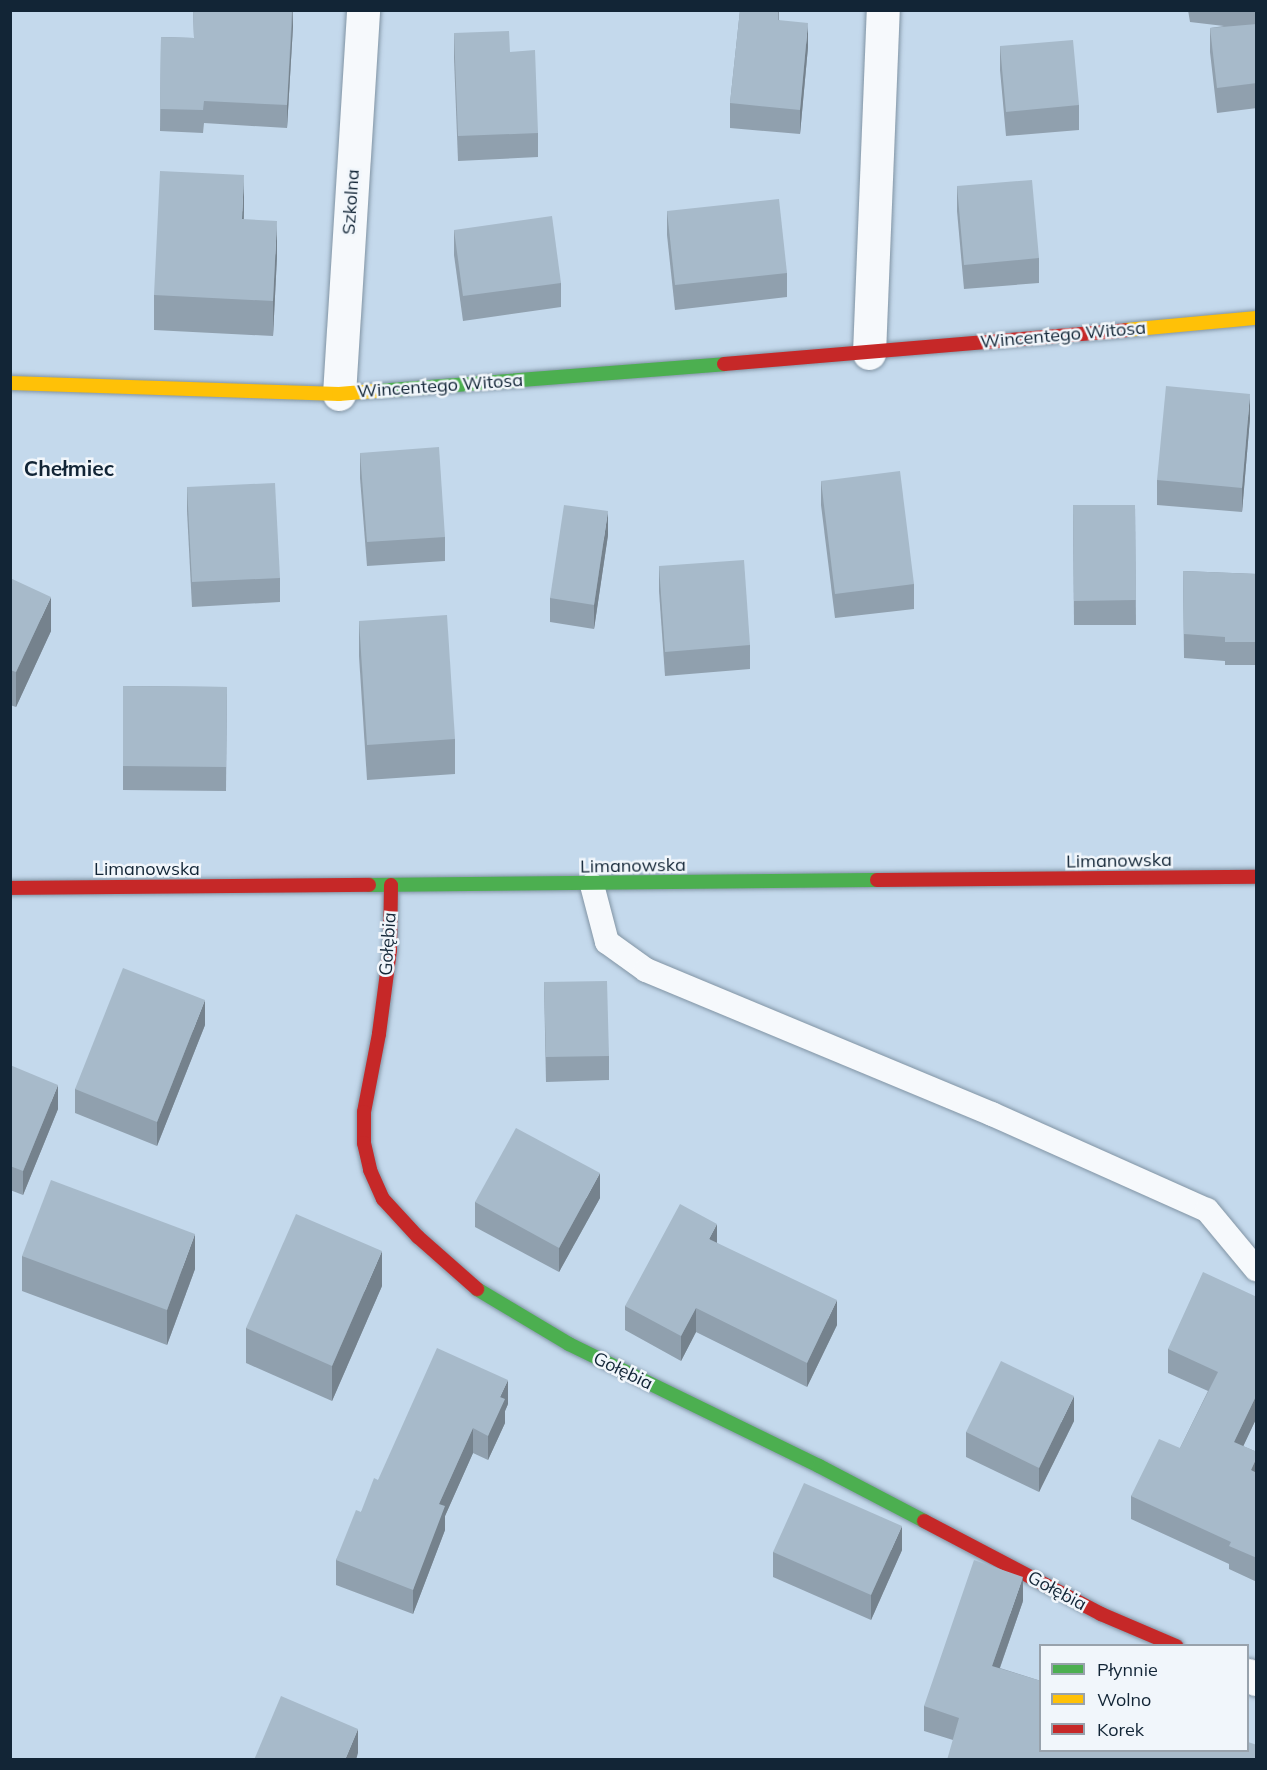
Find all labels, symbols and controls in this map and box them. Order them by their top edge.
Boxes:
street label: Szkolna [338,169,364,235]
street label: Wincentego Witosa [979,317,1147,353]
street label: Wincentego Witosa [356,369,524,403]
district label: Chełmiec [24,455,114,481]
street label: Limanowska [1066,849,1172,873]
street label: Limanowska [580,854,686,878]
street label: Limanowska [94,858,200,880]
street label: Gołębia [375,912,401,976]
street label: Gołębia [590,1347,656,1395]
street label: Gołębia [1024,1567,1090,1615]
legend [1039,1644,1249,1752]
text: Płynnie [1097,1658,1158,1681]
text: Wolno [1097,1688,1151,1711]
text: Korek [1097,1718,1144,1741]

